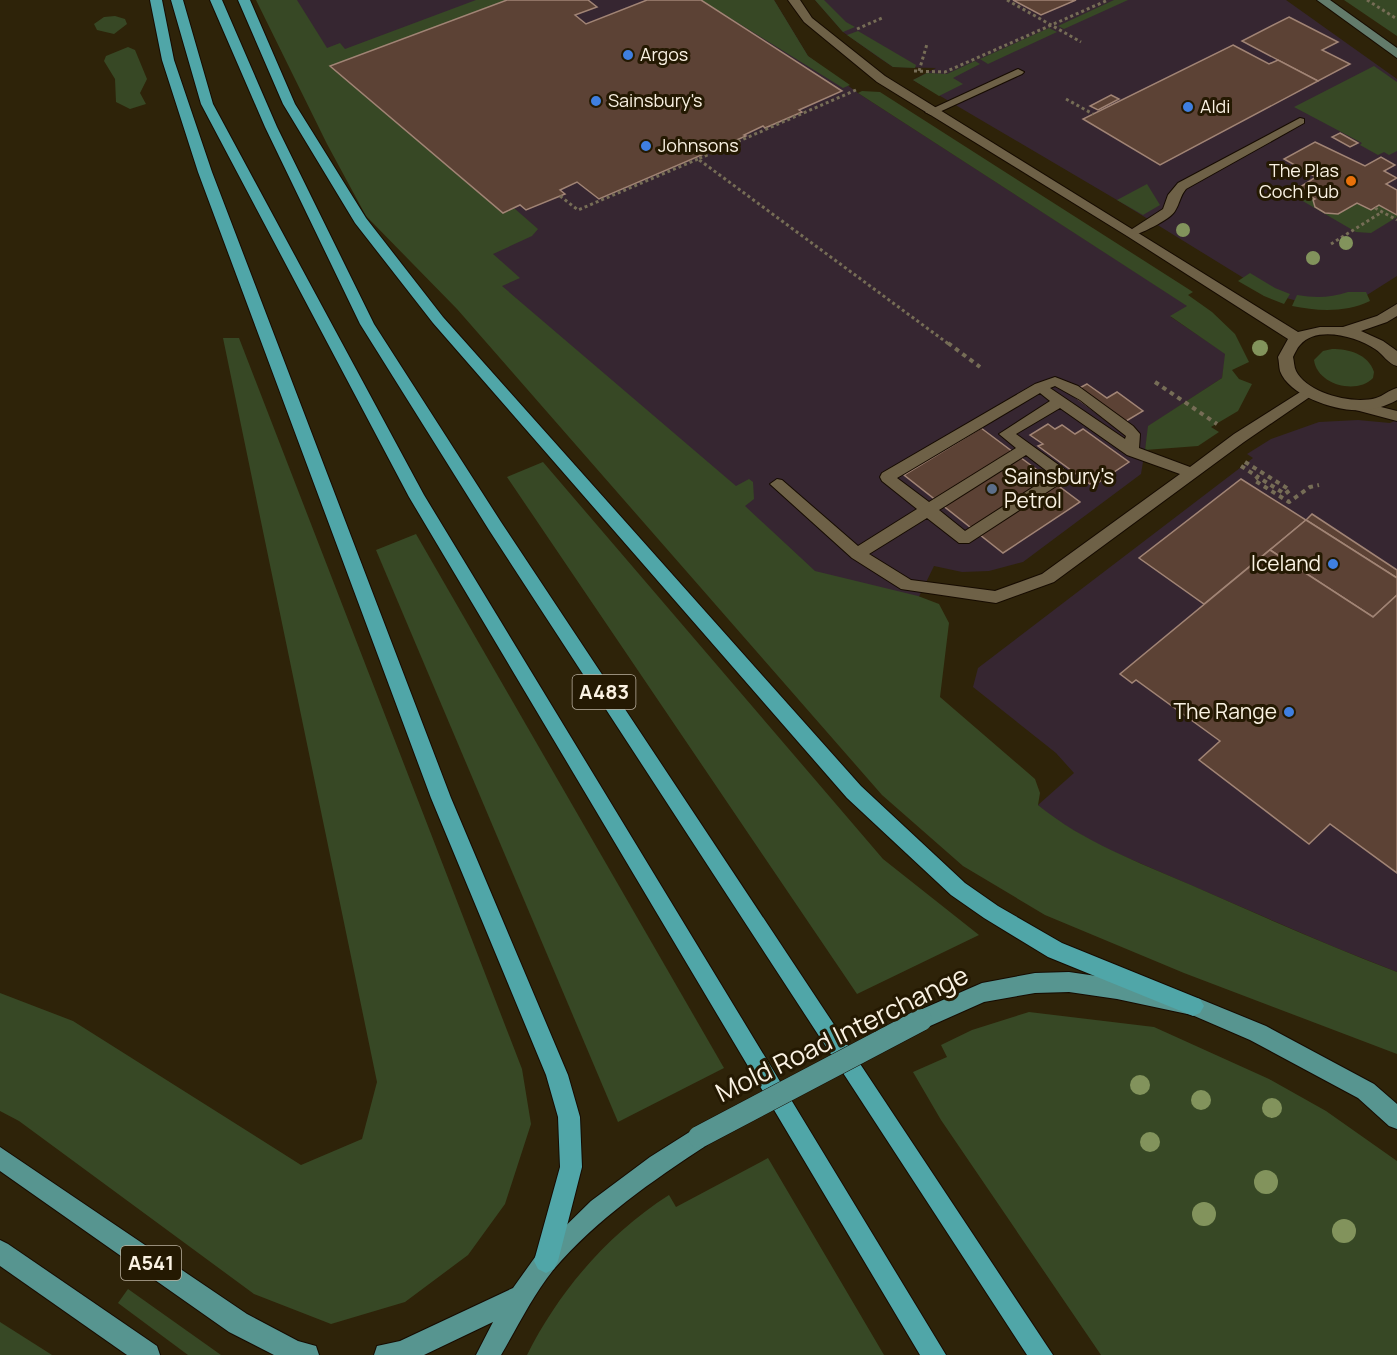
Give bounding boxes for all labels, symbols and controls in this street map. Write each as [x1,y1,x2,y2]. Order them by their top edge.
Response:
place label: Argos [640,42,688,66]
marker: Argos [621,48,635,62]
place label: Sainsbury's [608,88,703,112]
marker: Sainsbury's [589,94,603,108]
place label: Aldi [1200,94,1230,118]
marker: Aldi [1181,100,1195,114]
place label: Johnsons [658,133,739,157]
marker: Johnsons [639,139,653,153]
place label: The Plas Coch Pub [1259,158,1339,203]
marker: The Plas Coch Pub [1344,174,1358,188]
place label: Sainsbury's Petrol [1004,462,1114,514]
marker: Sainsbury's Petrol [985,482,999,496]
place label: Iceland [1251,549,1321,577]
marker: Iceland [1326,557,1340,571]
road number: A483 [572,675,636,709]
place label: The Range [1173,697,1277,725]
marker: The Range [1282,705,1296,719]
street label: Mold Road Interchange [709,956,974,1110]
road number: A541 [121,1246,181,1280]

